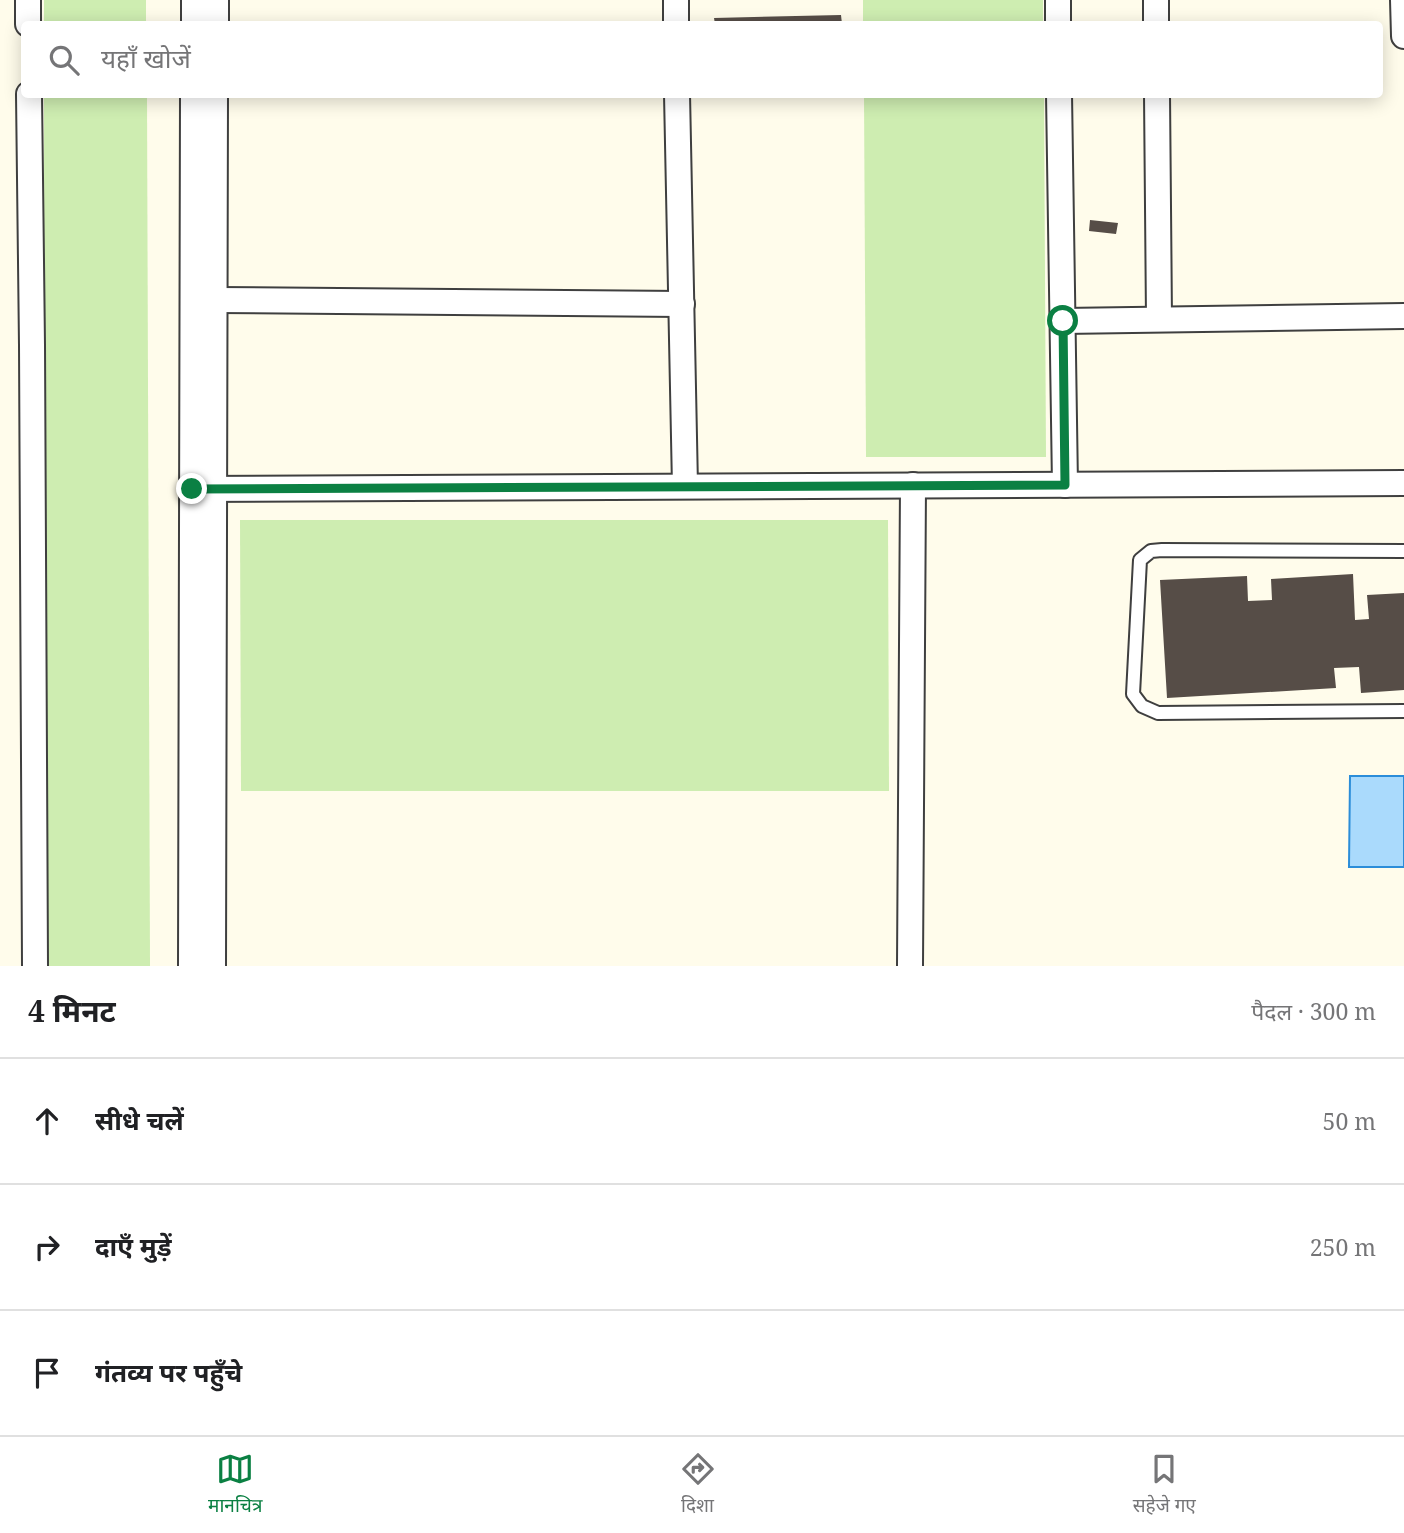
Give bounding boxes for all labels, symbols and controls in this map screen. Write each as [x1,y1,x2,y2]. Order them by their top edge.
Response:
search box [21,21,1383,98]
text: यहाँ खोजें [101,40,191,76]
icon: search [45,41,83,79]
route start [1047,305,1078,336]
route end [176,473,207,504]
text: 4 मिनट [28,990,116,1031]
text: पैदल · 300 m [1251,995,1376,1027]
icon: ahead [28,1102,66,1140]
text: सीधे चलें [95,1102,184,1138]
text: 50 m [1323,1105,1376,1137]
icon: right [28,1228,66,1266]
text: दाएँ मुड़ें [95,1228,172,1264]
text: 250 m [1310,1231,1376,1263]
icon: arrive [28,1354,66,1392]
text: गंतव्य पर पहुँचे [95,1354,242,1390]
tab: मानचित्र [208,1450,262,1520]
tab: दिशा [679,1450,717,1520]
tab: सहेजे गए [1133,1450,1196,1520]

